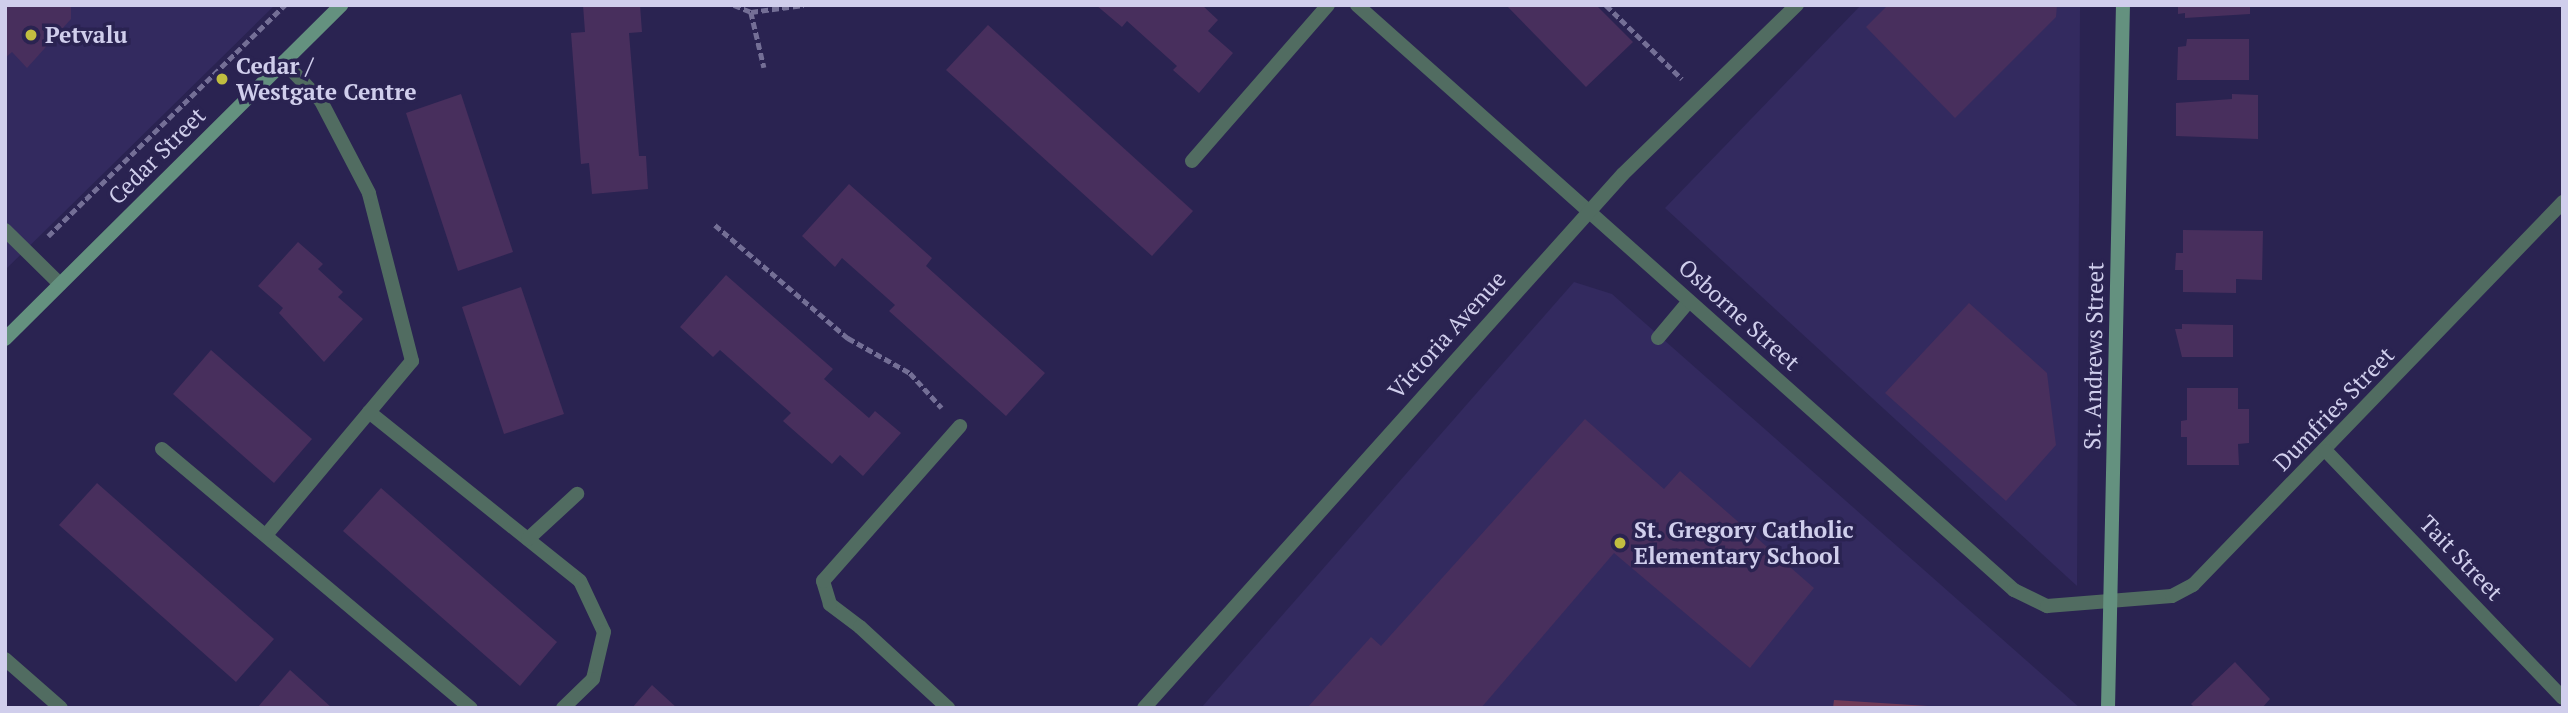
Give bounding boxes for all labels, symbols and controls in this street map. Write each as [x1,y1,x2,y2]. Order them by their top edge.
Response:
place label: Petvalu [45,21,128,49]
marker: Petvalu [23,27,39,43]
place label: Cedar / Westgate Centre [236,52,417,106]
marker: Cedar / Westgate Centre [214,71,230,87]
street label: Cedar Street [103,102,211,210]
street label: Osborne Street [1673,253,1805,377]
street label: St. Andrews Street [2079,261,2109,451]
street label: Victoria Avenue [1382,265,1512,405]
street label: Dumfries Street [2268,341,2400,477]
street label: Tait Street [2414,510,2508,606]
place label: St. Gregory Catholic Elementary School [1634,516,1854,570]
marker: St. Gregory Catholic Elementary School [1612,535,1628,551]

